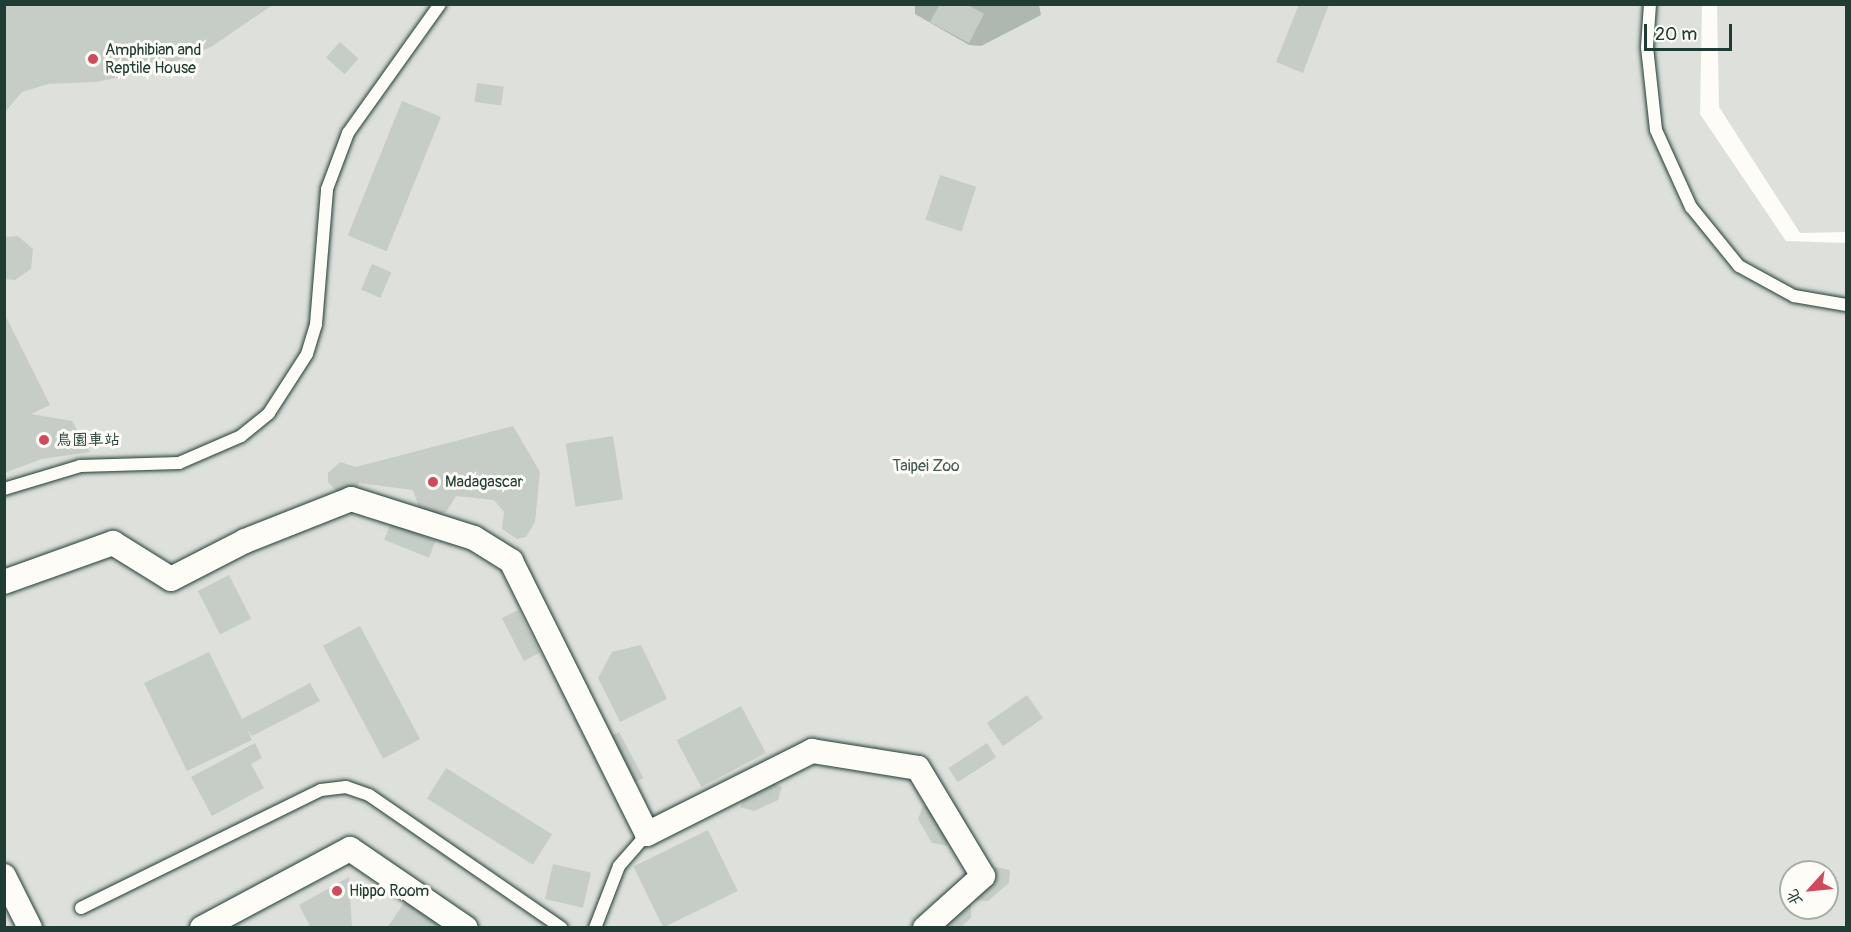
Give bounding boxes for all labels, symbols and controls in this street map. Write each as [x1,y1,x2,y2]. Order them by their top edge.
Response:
scale bar [1647,12,1736,50]
text: 20 m [1655,23,1697,46]
place label: Amphibian and Reptile House [105,40,201,78]
marker: Amphibian and Reptile House [86,52,100,66]
place label: 鳥園車站 [56,430,120,450]
marker: 鳥園車站 [37,433,51,447]
park label: Taipei Zoo [892,456,960,476]
place label: Madagascar [445,472,523,492]
marker: Madagascar [426,475,440,489]
north arrow [1779,860,1839,920]
place label: Hippo Room [349,881,429,901]
marker: Hippo Room [330,884,344,898]
text: 北 [1782,886,1807,909]

